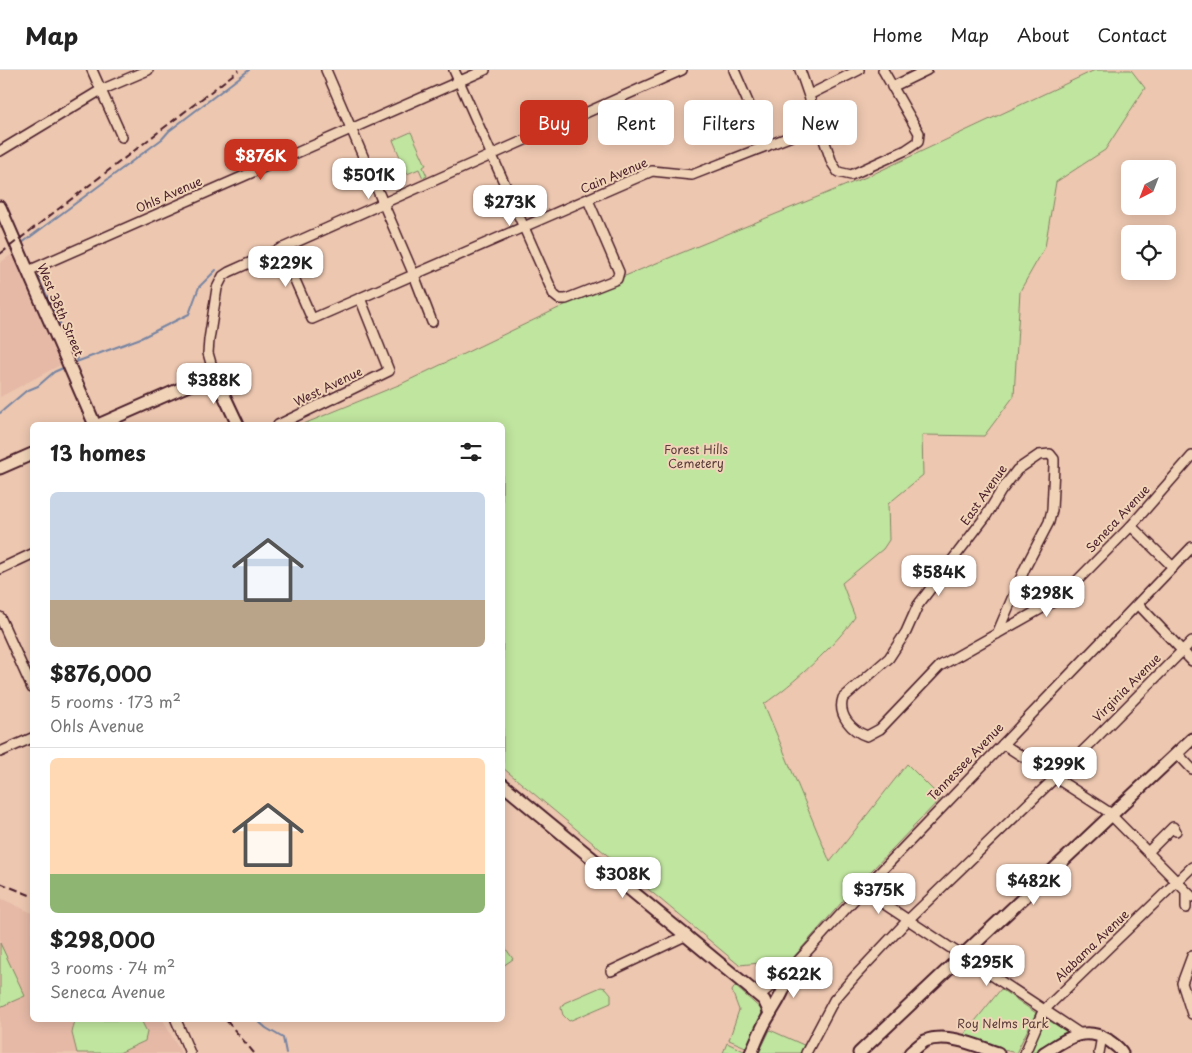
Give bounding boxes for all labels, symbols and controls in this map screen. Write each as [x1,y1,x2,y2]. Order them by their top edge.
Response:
text: Map [25,17,78,53]
text: Home [872,21,922,48]
text: Map [950,21,989,48]
text: About [1017,21,1069,48]
text: Contact [1097,21,1167,48]
chip: Buy [520,100,588,145]
chip: Rent [598,100,674,145]
chip: Filters [684,100,773,145]
chip: New [783,100,857,145]
pin: $876K [226,138,296,181]
text: $876K [235,143,287,167]
street label: Cain Avenue [577,153,650,197]
pin: $501K [334,158,404,200]
north arrow [1121,160,1176,215]
map controls [1121,160,1176,280]
text: $501K [343,162,395,186]
street label: Ohls Avenue [133,171,205,217]
pin: $273K [475,184,545,227]
text: $273K [484,189,536,213]
button: locate [1121,225,1176,280]
pin: $229K [251,246,321,288]
text: $229K [259,250,313,274]
street label: West 38th Street [33,260,89,359]
pin: $388K [179,362,249,405]
street label: West Avenue [290,362,365,410]
text: $388K [188,367,240,391]
text: 13 homes [50,436,146,468]
icon: filters [457,438,485,466]
park label: Forest Hills Cemetery [664,440,729,472]
street label: East Avenue [956,460,1011,528]
street label: Seneca Avenue [1081,480,1154,556]
icon: home [223,525,313,615]
pin: $584K [904,554,974,597]
text: $584K [912,559,966,583]
pin: $298K [1012,576,1082,618]
text: $298K [1020,580,1074,604]
street label: Virginia Avenue [1088,649,1165,726]
text: $876,000 [50,657,152,689]
text: 5 rooms · 173 m² [50,689,181,713]
text: Ohls Avenue [50,713,144,737]
street label: Tennessee Avenue [923,718,1007,804]
pin: $299K [1024,746,1094,789]
text: $299K [1033,751,1085,775]
icon: home [223,790,313,880]
pin: $308K [588,856,658,899]
text: $308K [596,861,650,885]
pin: $482K [999,864,1069,906]
text: $482K [1007,868,1061,892]
pin: $375K [844,872,914,915]
text: $375K [853,877,905,901]
street label: Alabama Avenue [1050,905,1133,985]
text: $298,000 [50,923,155,955]
pin: $295K [952,944,1022,987]
text: $295K [961,949,1013,973]
text: 3 rooms · 74 m² [50,955,175,979]
pin: $622K [759,956,829,999]
text: $622K [767,961,821,985]
text: Seneca Avenue [50,979,166,1003]
park label: Roy Nelms Park [957,1014,1049,1032]

